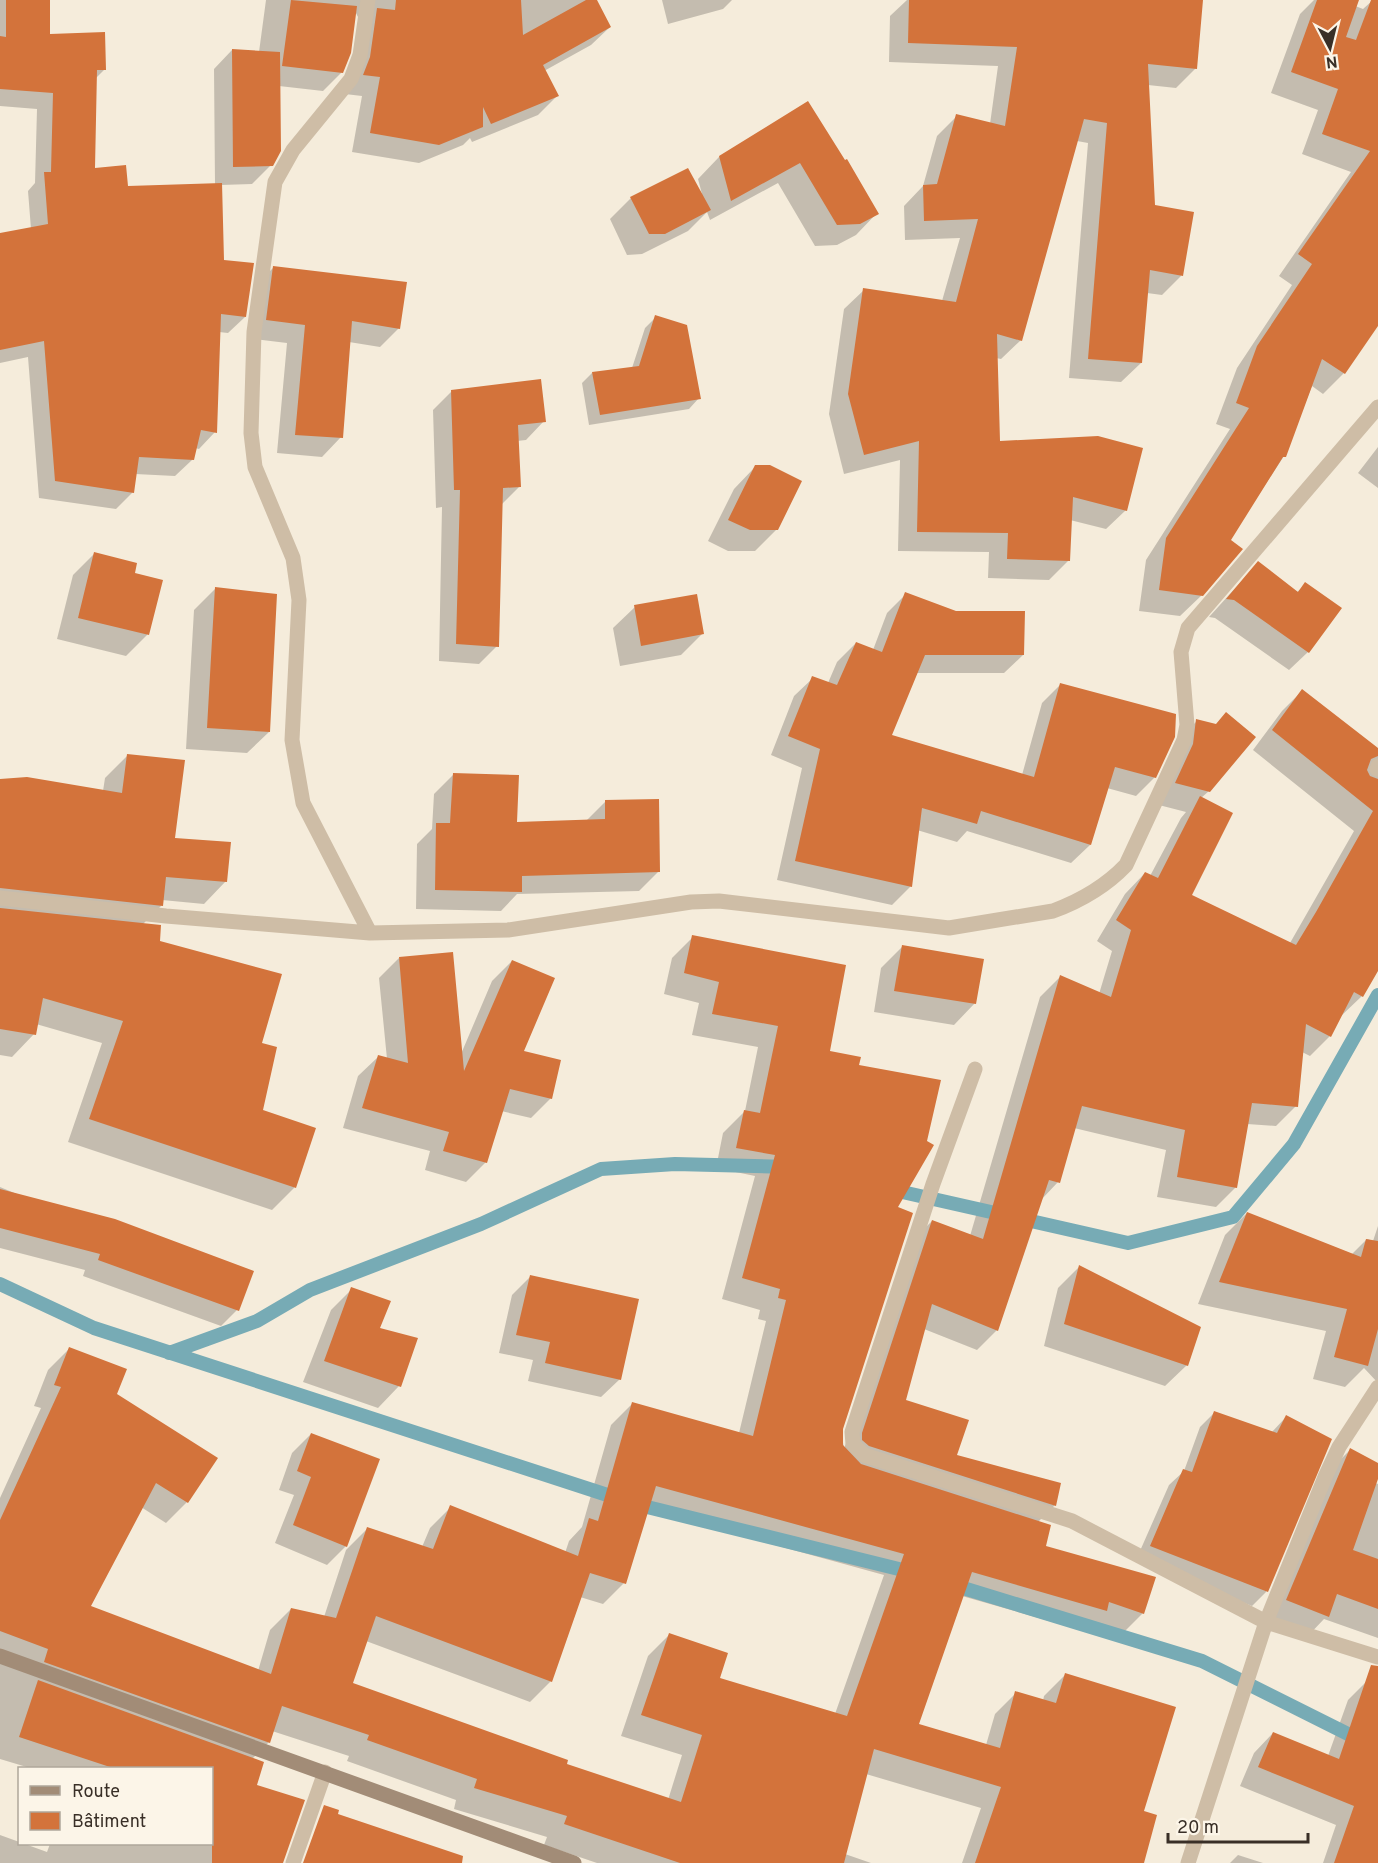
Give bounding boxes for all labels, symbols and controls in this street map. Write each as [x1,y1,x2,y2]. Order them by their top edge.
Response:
north arrow [1300,18,1360,78]
text: N [1325,50,1339,72]
legend [18,1767,213,1845]
text: Route [72,1781,120,1804]
scale bar [1168,1806,1308,1844]
text: Bâtiment [72,1811,146,1834]
text: 20 m [1177,1817,1219,1840]

